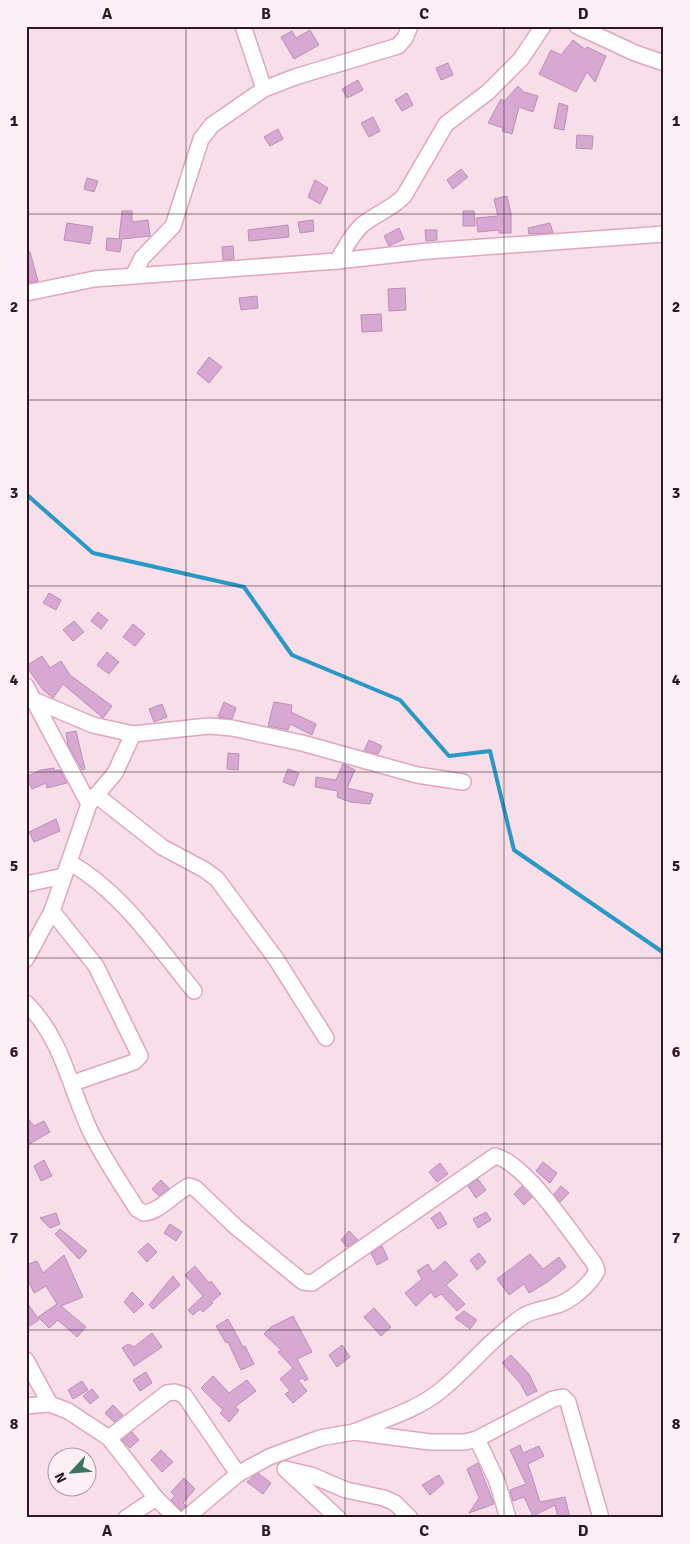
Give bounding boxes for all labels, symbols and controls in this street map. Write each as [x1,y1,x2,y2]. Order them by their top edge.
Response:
text: A [102,4,113,24]
text: B [261,4,271,24]
text: C [419,4,429,24]
text: D [578,4,589,24]
text: 1 [10,111,19,131]
text: 1 [672,111,681,131]
text: 2 [10,297,18,317]
text: 2 [672,297,680,317]
text: 3 [10,483,18,503]
text: 3 [672,483,680,503]
text: 4 [10,670,19,690]
text: 4 [672,670,681,690]
text: 5 [10,856,18,876]
text: 5 [672,856,680,876]
text: 6 [10,1042,19,1062]
text: 6 [672,1042,681,1062]
text: 7 [10,1228,19,1248]
text: 7 [672,1228,681,1248]
text: 8 [10,1414,19,1434]
text: 8 [672,1414,681,1434]
north arrow [48,1446,98,1496]
text: N [51,1469,71,1486]
text: A [102,1521,113,1541]
text: B [261,1521,271,1541]
text: C [419,1521,429,1541]
text: D [578,1521,589,1541]

